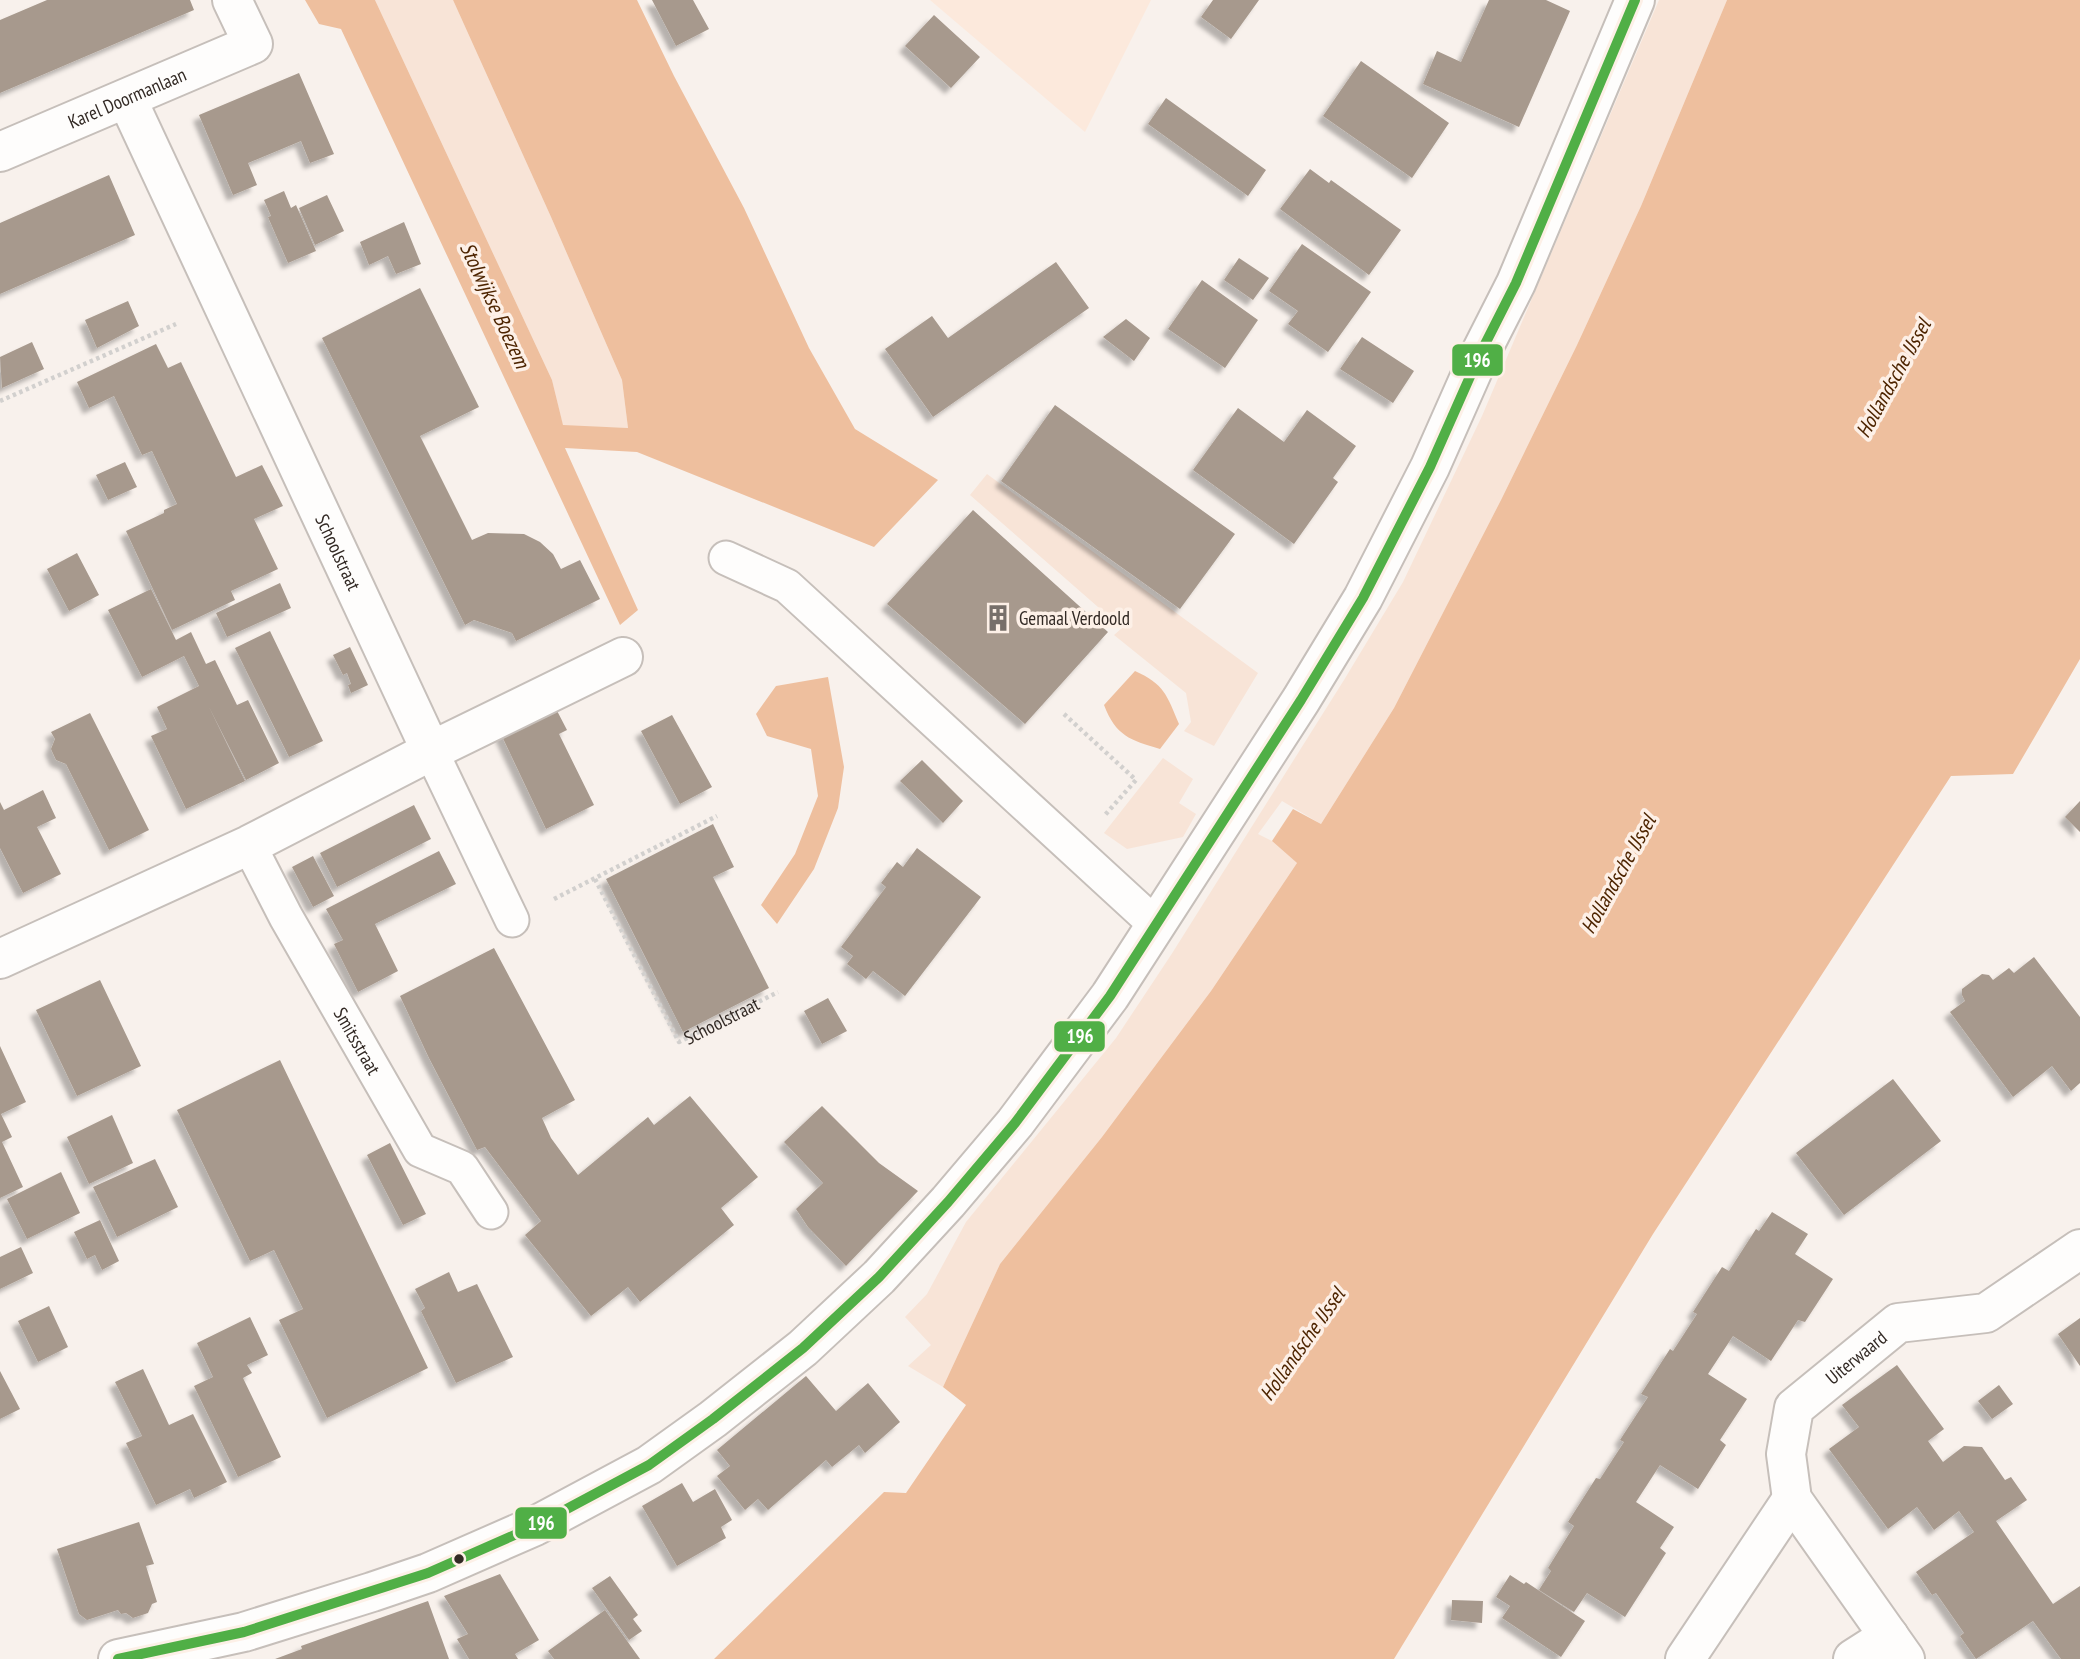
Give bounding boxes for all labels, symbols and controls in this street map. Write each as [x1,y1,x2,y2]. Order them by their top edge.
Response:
street label: Karel Doormanlaan [64,62,190,134]
water label: Stolwijkse Boezem [454,238,536,373]
water label: Hollandsche IJssel [1849,312,1938,442]
line badge: 196 [1451,343,1504,377]
text: 196 [1463,348,1491,372]
street label: Schoolstraat [310,510,367,595]
building icon: Gemaal Verdoold [983,603,1013,633]
place label: Gemaal Verdoold [1019,606,1130,630]
water label: Hollandsche IJssel [1574,808,1663,938]
street label: Schoolstraat [680,991,764,1050]
street label: Smitsstraat [329,1003,386,1080]
line badge: 196 [1053,1020,1106,1053]
text: 196 [1066,1024,1094,1048]
water label: Hollandsche IJssel [1253,1281,1352,1406]
street label: Uiterwaard [1820,1325,1891,1389]
line badge: 196 [514,1506,568,1540]
text: 196 [527,1511,555,1535]
unlabelled marker [452,1552,466,1566]

